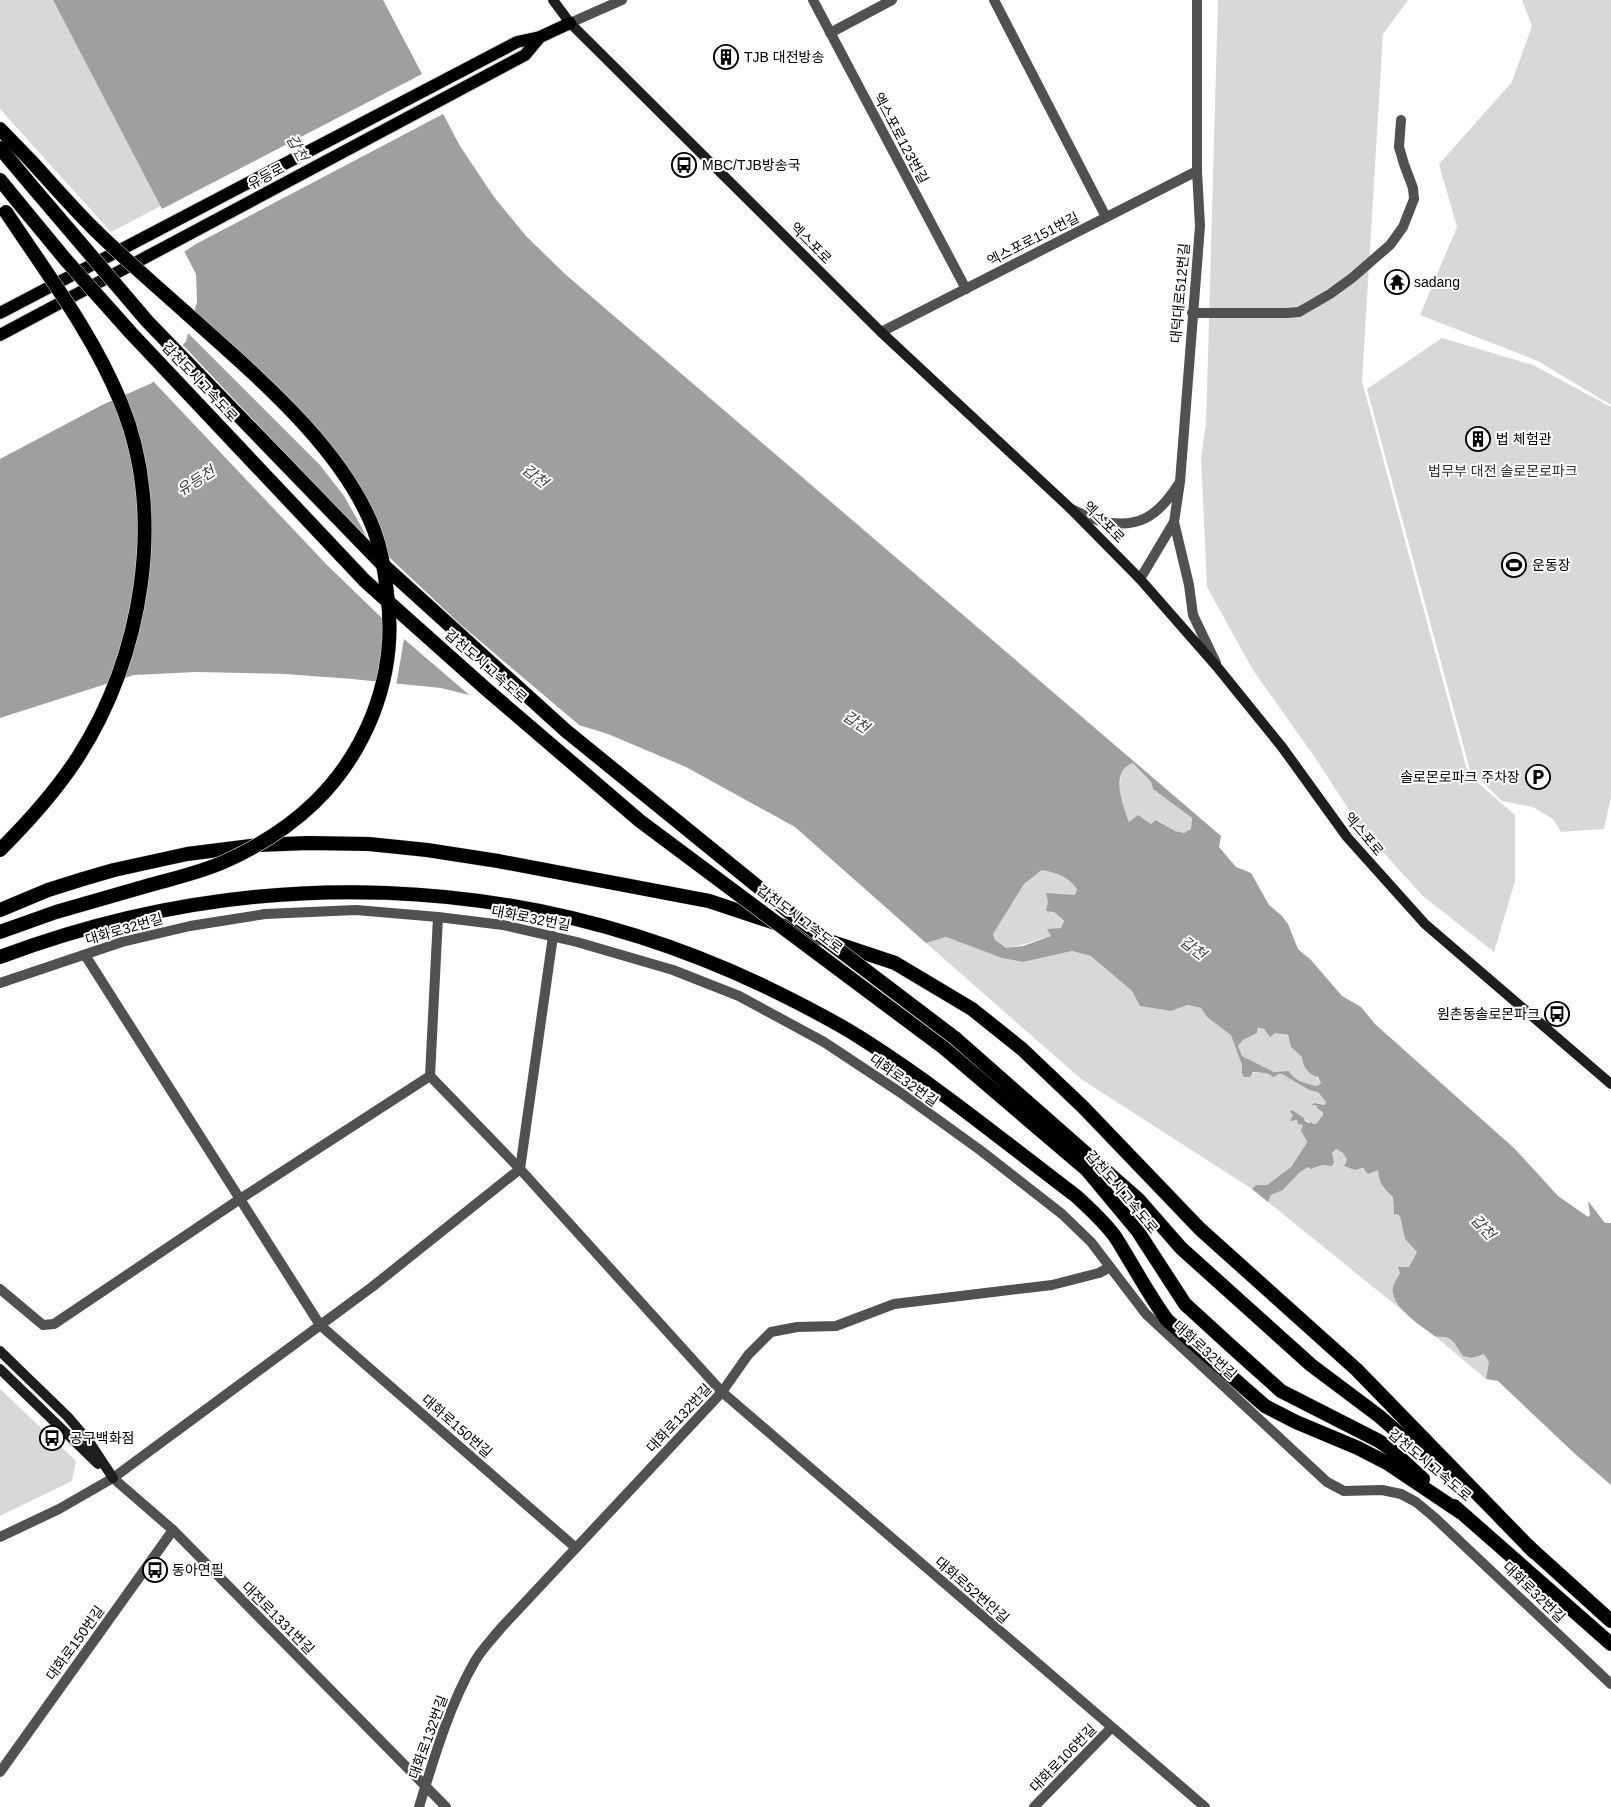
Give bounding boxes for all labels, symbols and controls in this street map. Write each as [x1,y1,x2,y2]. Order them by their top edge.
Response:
building icon: TJB 대전방송 [713,44,739,70]
place label: TJB 대전방송 [744,49,824,65]
street label: 엑스포로123번길 [870,90,932,186]
water label: 갑천 [283,132,313,166]
bus stop icon: MBC/TJB방송국 [671,152,697,178]
place label: MBC/TJB방송국 [702,157,801,173]
street label: 유등로 [245,160,287,192]
street label: 엑스포로151번길 [985,209,1081,269]
street label: 엑스포로 [787,219,835,267]
street label: 대덕대로512번길 [1168,242,1192,344]
temple icon: sadang [1384,269,1410,295]
place label: sadang [1414,274,1460,290]
street label: 갑천도시고속도로 [159,339,241,425]
building icon: 법 체험관 [1465,426,1491,452]
place label: 법 체험관 [1496,431,1552,447]
water label: 갑천 [519,460,553,492]
water label: 유등천 [174,461,220,499]
park label: 법무부 대전 솔로몬로파크 [1428,463,1578,479]
street label: 엑스포로 [1080,498,1128,546]
sports icon: 운동장 [1501,552,1527,578]
place label: 운동장 [1532,557,1571,573]
street label: 갑천도시고속도로 [442,626,530,706]
water label: 갑천 [840,707,874,737]
parking icon: 솔로몬로파크 주차장 [1525,764,1551,790]
place label: 솔로몬로파크 주차장 [1400,769,1520,785]
street label: 엑스포로 [1341,809,1387,859]
street label: 갑천도시고속도로 [754,882,846,956]
street label: 대화로32번길 [490,903,572,933]
street label: 대화로32번길 [83,910,165,948]
water label: 갑천 [1177,933,1211,964]
bus stop icon: 원촌동솔로몬파크 [1544,1001,1570,1027]
place label: 원촌동솔로몬파크 [1437,1006,1540,1022]
street label: 대화로32번길 [867,1051,941,1109]
street label: 갑천도시고속도로 [1083,1147,1161,1237]
water label: 갑천 [1468,1211,1500,1244]
street label: 대화로32번길 [1170,1317,1240,1383]
street label: 대화로132번길 [643,1380,715,1456]
street label: 대화로150번길 [419,1391,495,1461]
bus stop icon: 공구백화점 [39,1425,65,1451]
street label: 갑천도시고속도로 [1385,1426,1475,1504]
place label: 공구백화점 [70,1430,134,1446]
street label: 대화로52번안길 [932,1554,1012,1626]
bus stop icon: 동아연필 [142,1557,168,1583]
street label: 대화로32번길 [1500,1558,1568,1626]
place label: 동아연필 [172,1562,224,1578]
street label: 대전로1331번길 [239,1579,317,1657]
street label: 대화로150번길 [43,1603,107,1683]
street label: 대화로132번길 [405,1693,451,1781]
street label: 대화로106번길 [1027,1721,1099,1795]

